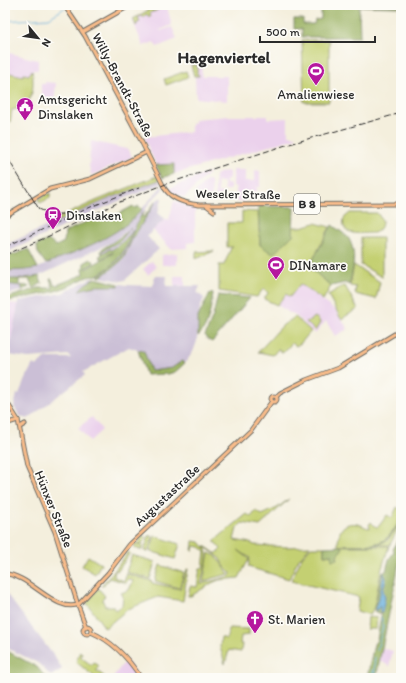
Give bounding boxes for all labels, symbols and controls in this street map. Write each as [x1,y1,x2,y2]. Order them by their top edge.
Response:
north arrow [18,18,58,58]
scale bar [260,18,375,44]
text: 500 m [266,25,300,39]
street label: Willy-Brandt-Straße [89,30,157,140]
text: N [39,36,54,49]
district label: Hagenviertel [178,47,271,68]
sports icon: Amalienwiese [306,61,326,86]
place label: Amalienwiese [277,87,355,102]
place label: Amtsgericht Dinslaken [38,92,107,122]
public building icon: Amtsgericht Dinslaken [15,96,35,121]
street label: Weseler Straße [195,186,281,202]
road number: B 8 [294,194,320,214]
station icon: Dinslaken [43,205,63,230]
place label: Dinslaken [66,208,121,223]
sports icon: DINamare [266,255,286,280]
place label: DINamare [289,258,347,273]
street label: Augustastraße [131,461,203,529]
street label: Hünxer Straße [32,468,76,550]
church icon: St. Marien [245,609,265,634]
place label: St. Marien [268,612,326,627]

